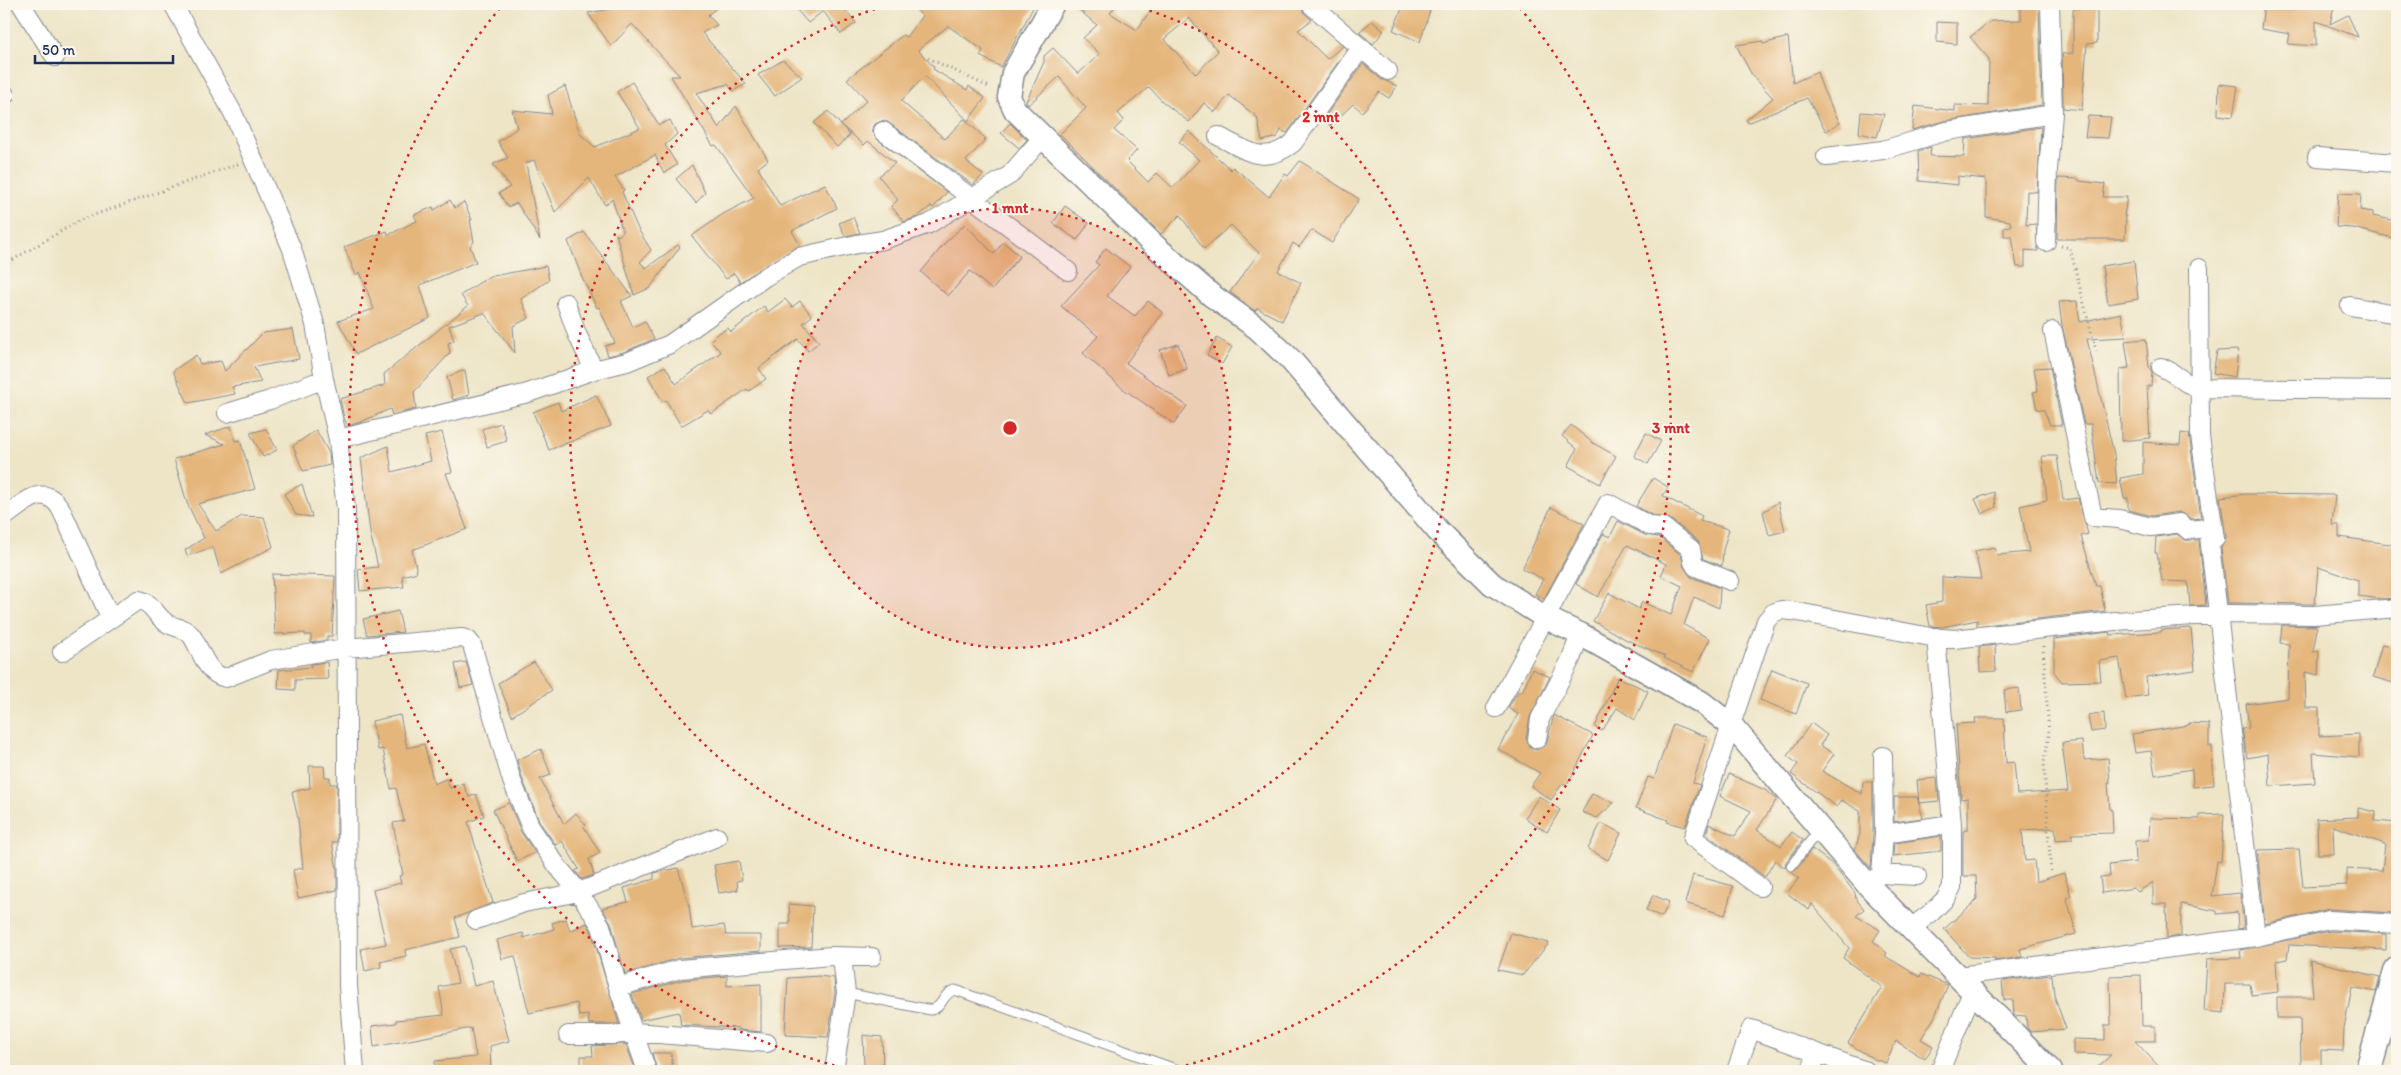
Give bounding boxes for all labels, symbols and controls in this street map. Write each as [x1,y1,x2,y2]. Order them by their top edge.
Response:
scale bar [35,32,172,64]
text: 50 m [42,41,75,59]
text: 2 mnt [1302,108,1340,126]
text: 1 mnt [992,199,1029,217]
centre of rings [1001,419,1019,437]
text: 3 mnt [1652,419,1690,437]

